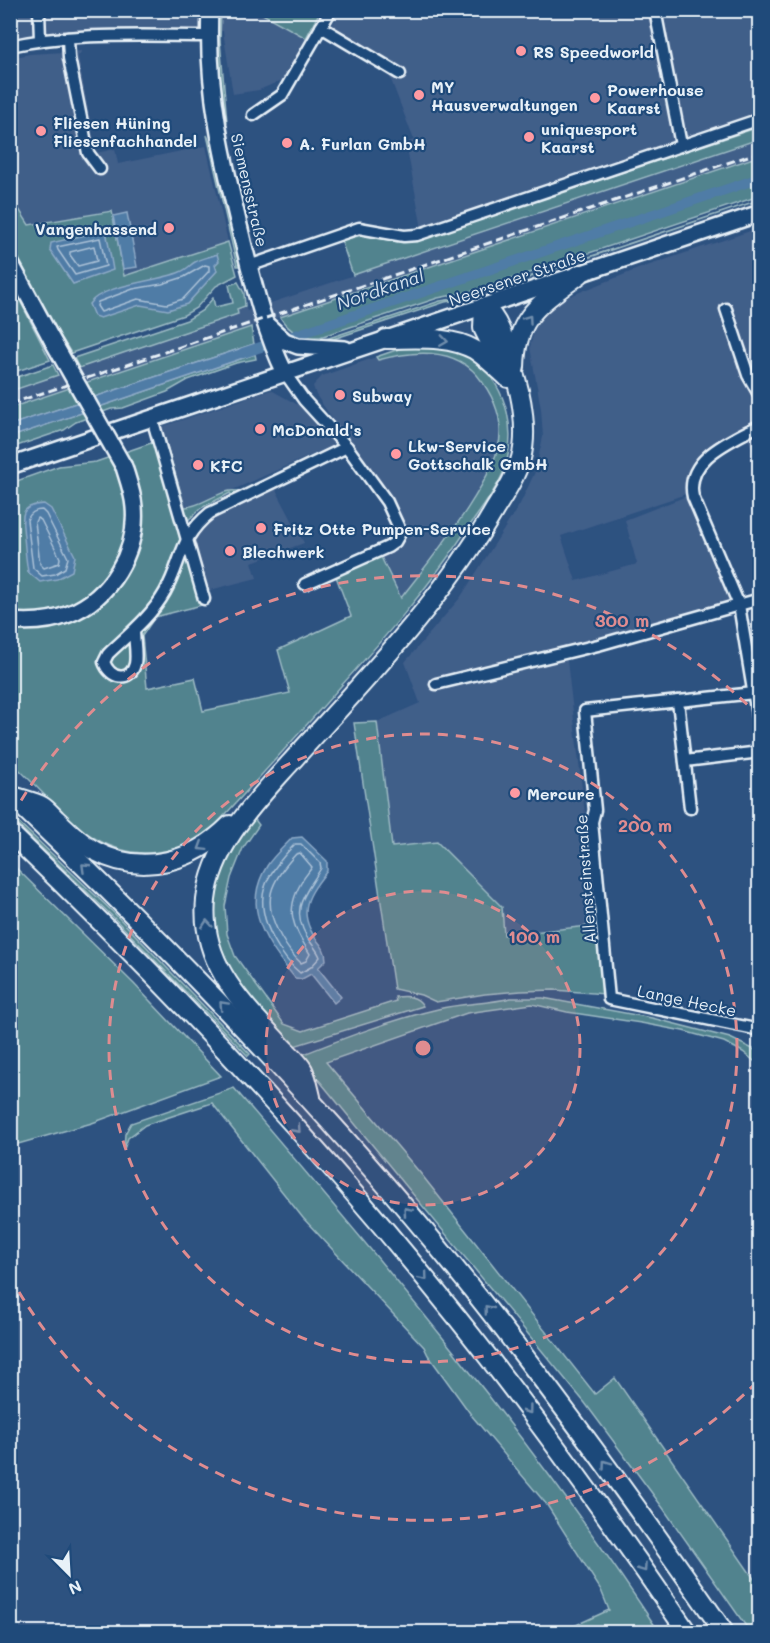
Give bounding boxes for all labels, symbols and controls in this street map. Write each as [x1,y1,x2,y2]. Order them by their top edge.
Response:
place label: RS Speedworld [533,41,654,62]
marker: RS Speedworld [514,44,528,58]
place label: MY Hausverwaltungen [431,76,578,115]
place label: Powerhouse Kaarst [607,79,704,118]
marker: MY Hausverwaltungen [412,88,426,102]
marker: Powerhouse Kaarst [588,91,602,105]
place label: Fliesen Hüning Fliesenfachhandel [53,112,197,151]
place label: uniquesport Kaarst [541,118,637,157]
marker: Fliesen Hüning Fliesenfachhandel [34,124,48,138]
marker: uniquesport Kaarst [522,130,536,144]
street label: Siemensstraße [227,131,273,249]
place label: A. Furlan GmbH [299,133,426,154]
marker: A. Furlan GmbH [280,136,294,150]
place label: Vangenhassend [35,218,157,239]
marker: Vangenhassend [162,221,176,235]
street label: Neersener Straße [446,244,588,310]
water label: Nordkanal [333,263,427,315]
one-way arrow [521,315,532,326]
one-way arrow [439,334,449,346]
place label: Subway [352,385,413,406]
marker: Subway [333,388,347,402]
place label: McDonald's [272,419,362,440]
marker: McDonald's [253,422,267,436]
place label: Lkw-Service Gottschalk GmbH [408,435,548,474]
marker: Lkw-Service Gottschalk GmbH [389,447,403,461]
place label: KFC [210,455,243,476]
marker: KFC [191,458,205,472]
place label: Fritz Otte Pumpen-Service [273,518,491,539]
marker: Fritz Otte Pumpen-Service [254,521,268,535]
place label: Blechwerk [242,541,324,562]
marker: Blechwerk [223,544,237,558]
text: 300 m [595,608,649,632]
place label: Mercure [527,783,594,804]
marker: Mercure [508,786,522,800]
text: 200 m [618,813,672,837]
street label: Allensteinstraße [570,814,600,944]
one-way arrow [198,840,209,851]
one-way arrow [82,863,93,874]
one-way arrow [200,919,213,928]
text: 100 m [508,924,560,948]
street label: Lange Hecke [636,979,738,1021]
one-way arrow [219,1001,230,1012]
centre of rings [413,1038,433,1058]
one-way arrow [290,1122,301,1133]
one-way arrow [403,1207,414,1218]
one-way arrow [417,1270,428,1281]
one-way arrow [484,1305,495,1316]
one-way arrow [521,1403,532,1414]
one-way arrow [602,1460,613,1471]
north arrow [39,1544,99,1604]
one-way arrow [636,1561,647,1572]
text: N [65,1576,85,1600]

